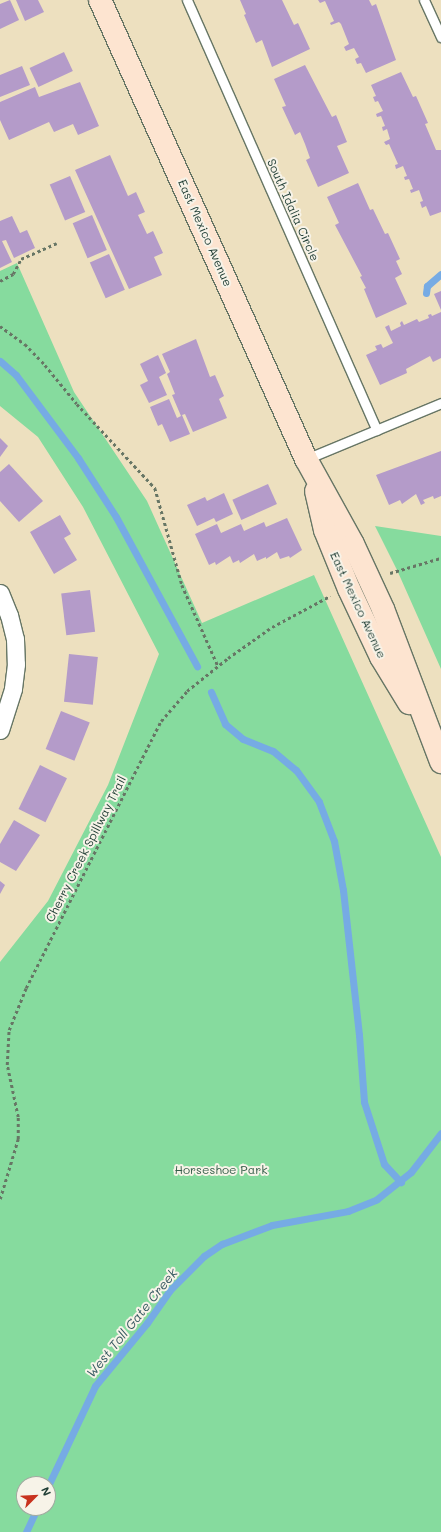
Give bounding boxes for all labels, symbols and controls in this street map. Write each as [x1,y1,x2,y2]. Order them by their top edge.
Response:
street label: South Idalia Circle [264,157,322,263]
street label: East Mexico Avenue [175,177,235,289]
street label: East Mexico Avenue [327,550,389,660]
street label: Cherry Creek Spillway Trail [43,773,129,925]
park label: Horseshoe Park [174,1163,268,1177]
water label: West Toll Gate Creek [83,1265,181,1381]
north arrow [16,1476,56,1516]
text: N [38,1484,55,1498]

